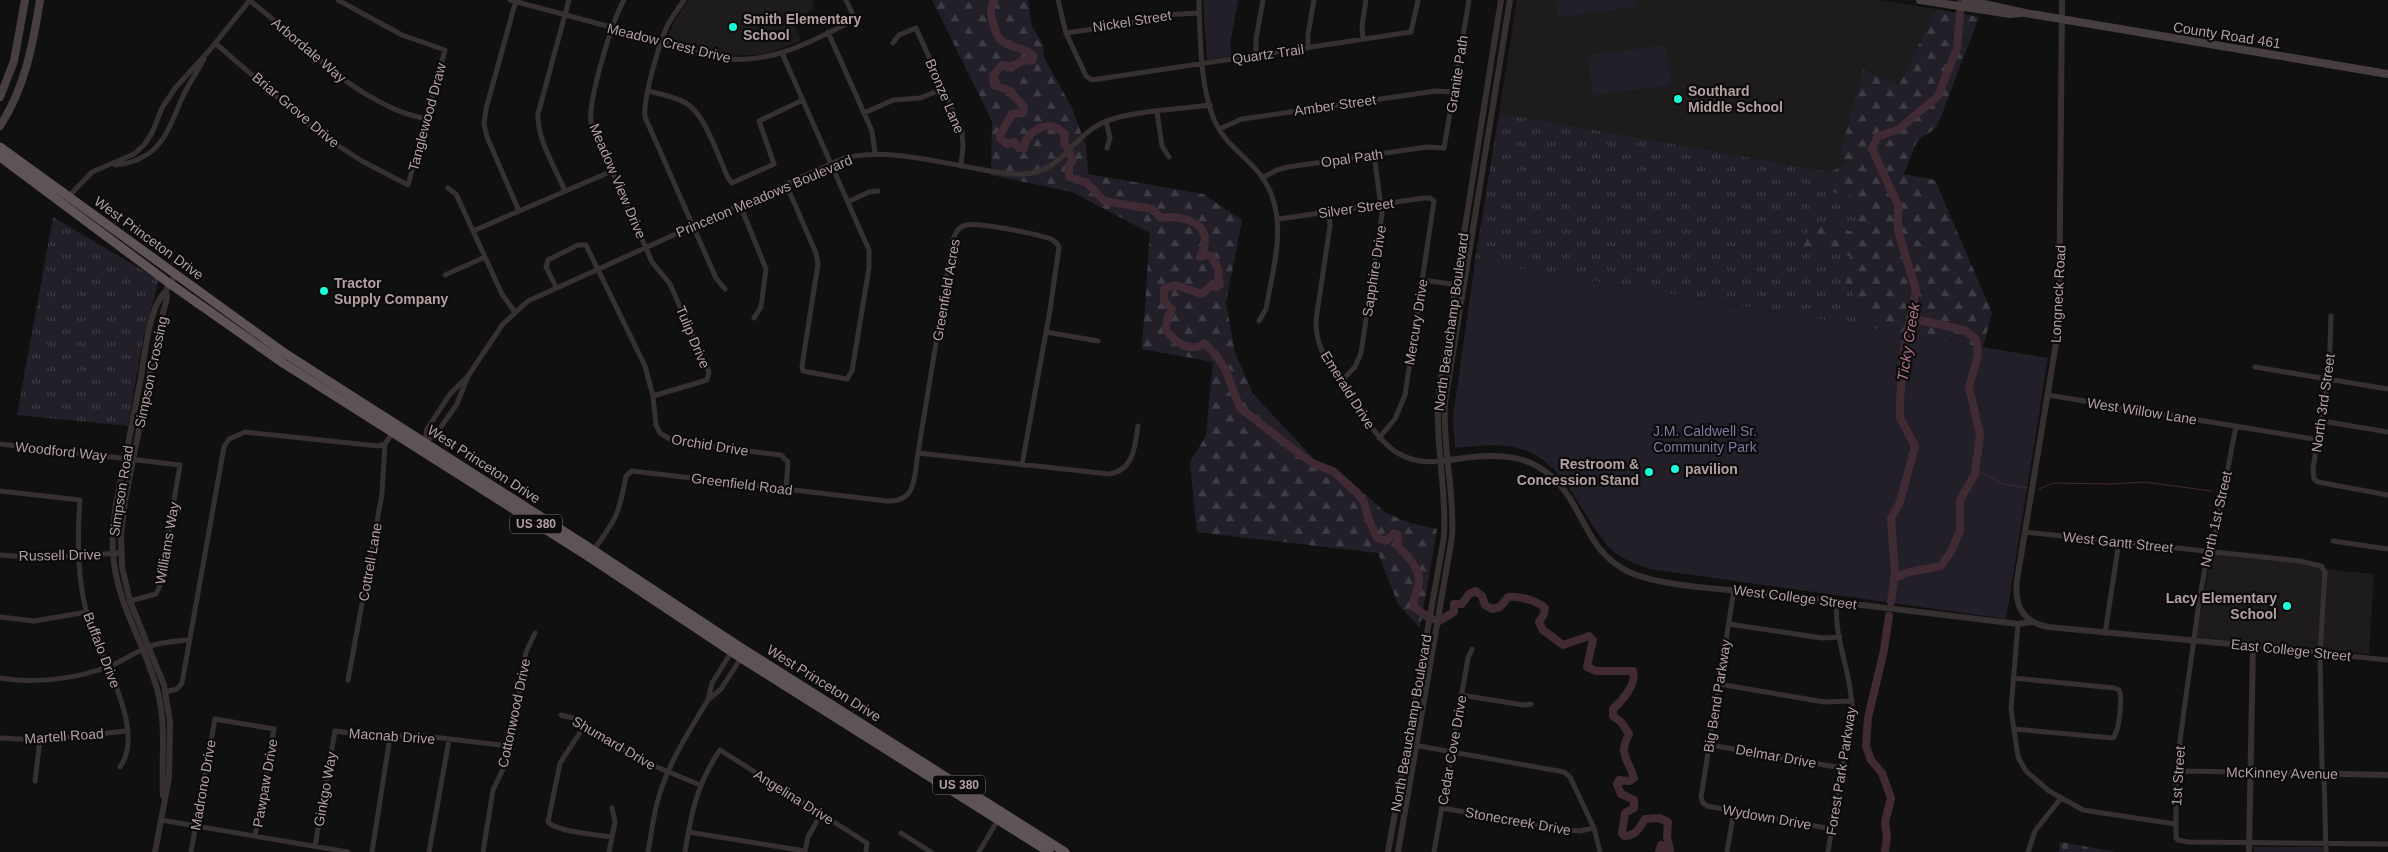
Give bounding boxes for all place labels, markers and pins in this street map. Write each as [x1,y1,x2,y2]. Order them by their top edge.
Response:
place label: Smith Elementary School [743,11,861,43]
marker: Smith Elementary School [727,21,739,33]
place label: Southard Middle School [1688,83,1783,115]
marker: Southard Middle School [1672,93,1684,105]
place label: Tractor Supply Company [334,275,449,307]
marker: Tractor Supply Company [318,285,330,297]
place label: Restroom & Concession Stand [1517,456,1639,488]
place label: pavilion [1685,461,1738,477]
marker: pavilion [1669,463,1681,475]
marker: Restroom & Concession Stand [1643,466,1655,478]
place label: Lacy Elementary School [2166,590,2277,622]
marker: Lacy Elementary School [2281,600,2293,612]

